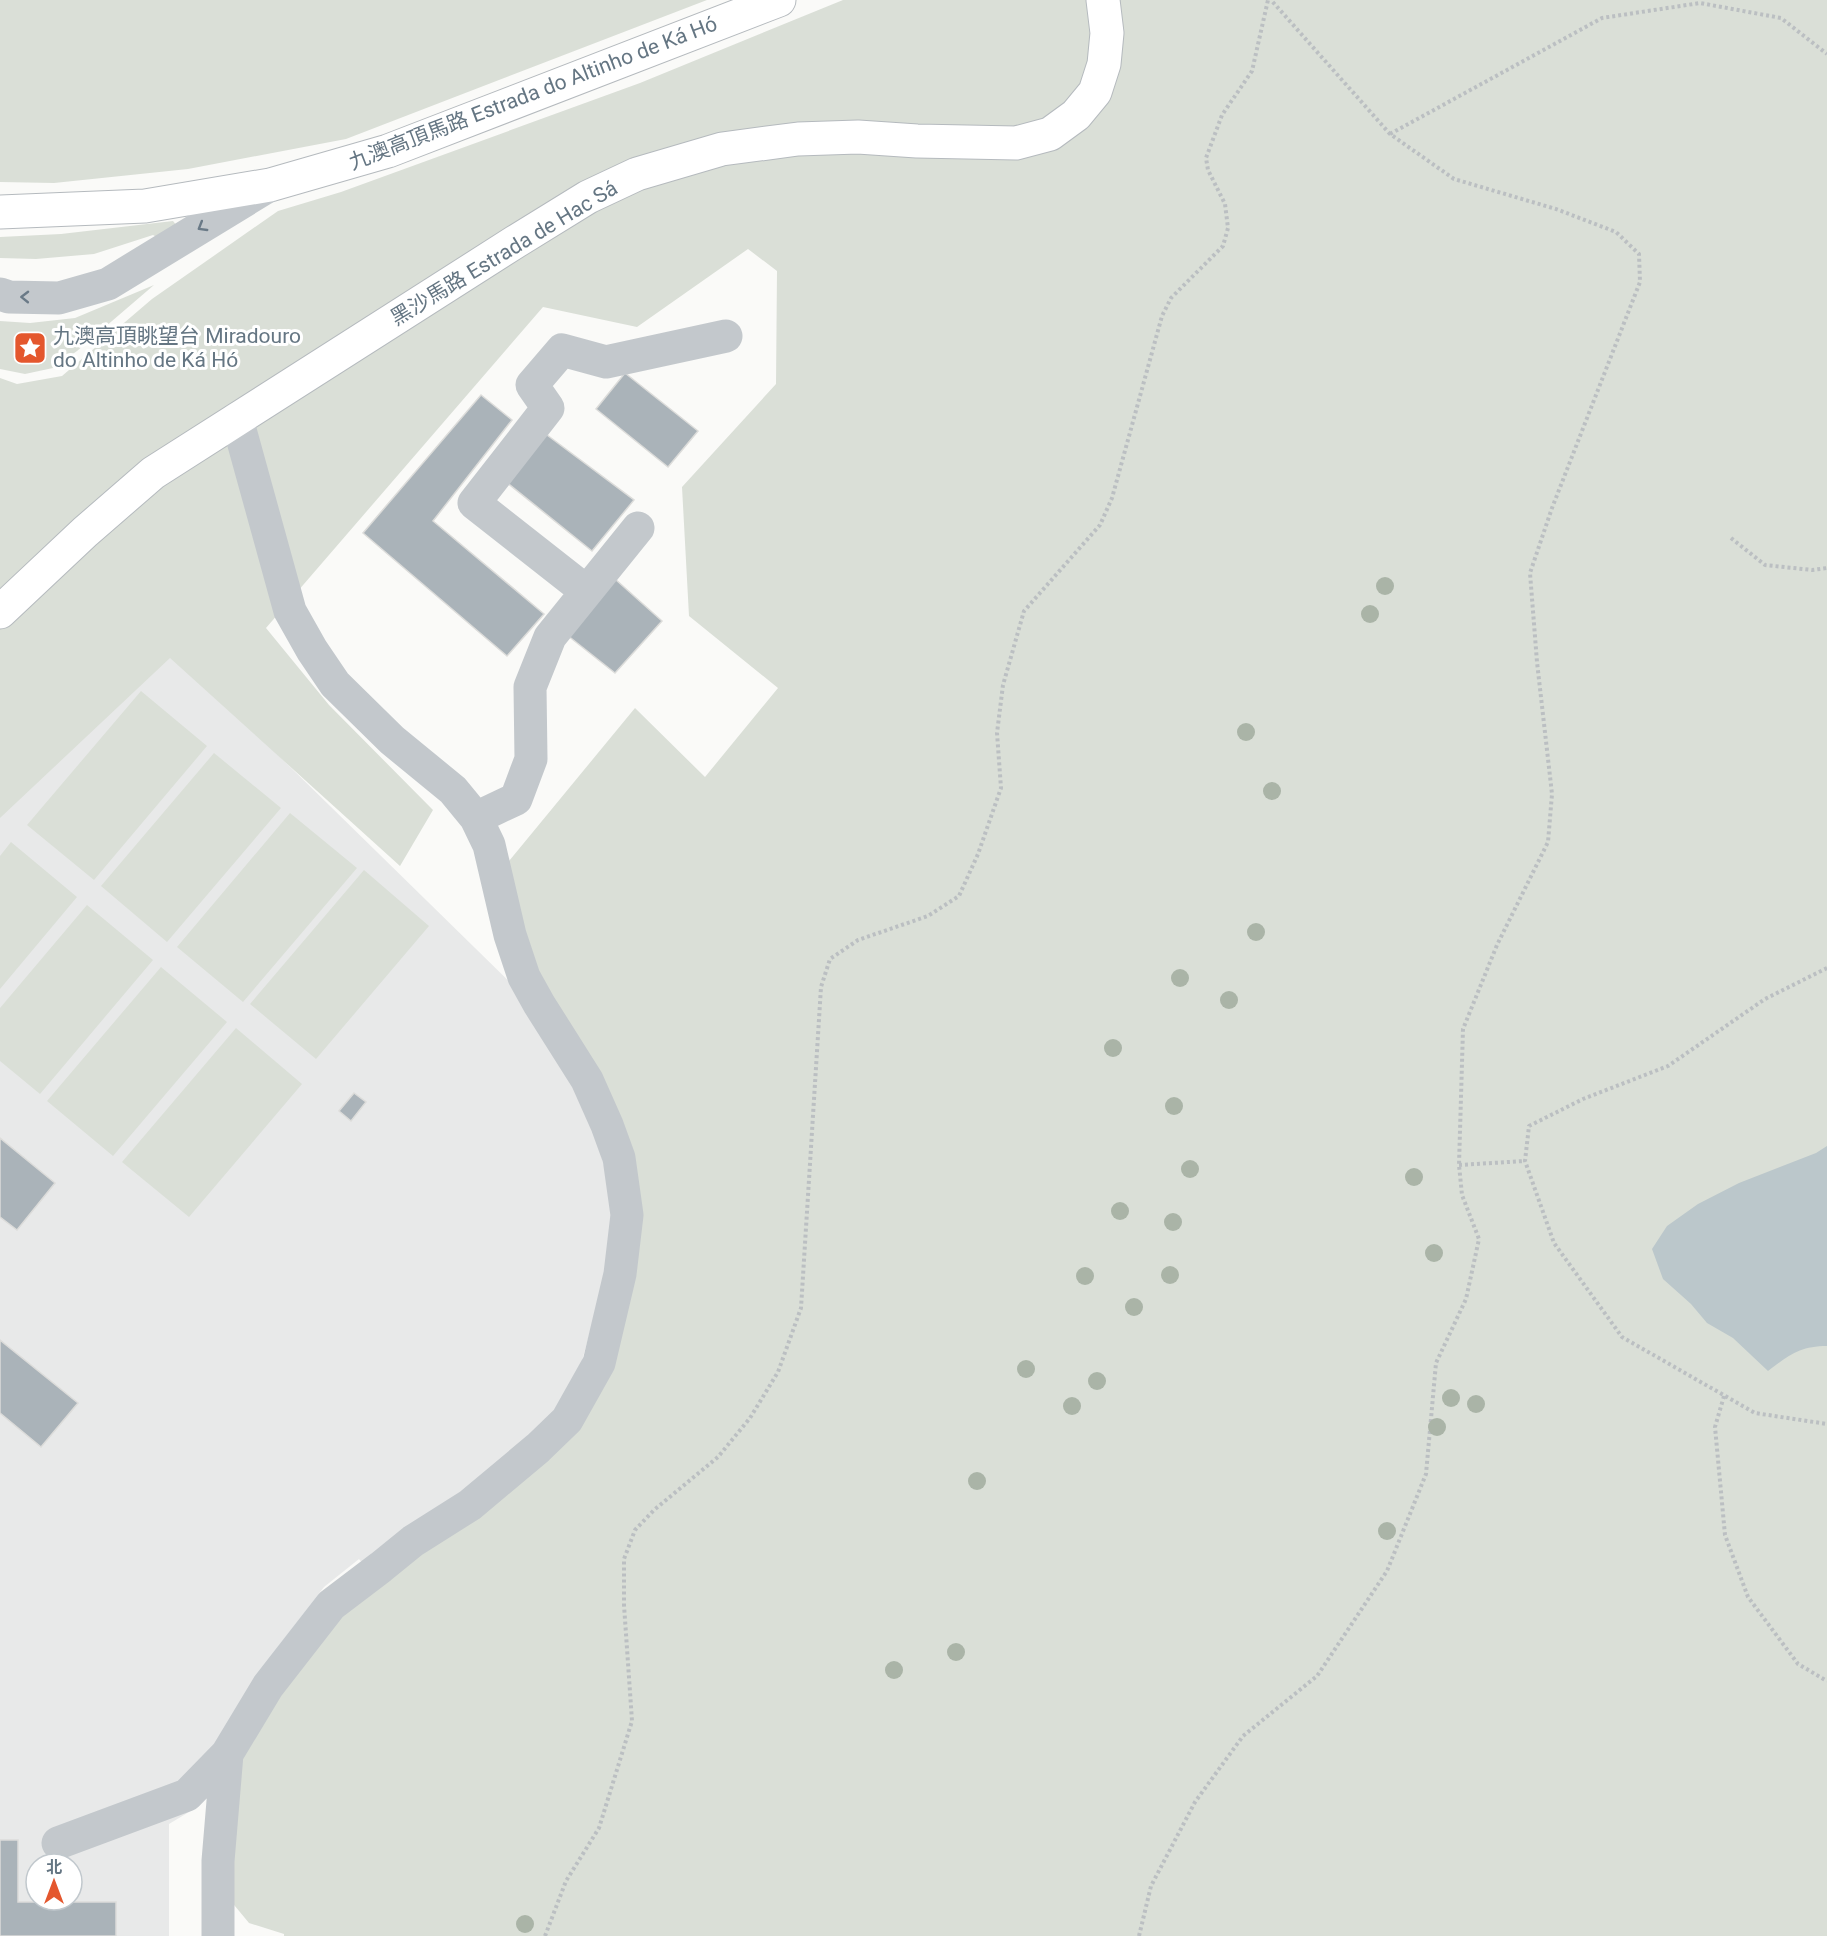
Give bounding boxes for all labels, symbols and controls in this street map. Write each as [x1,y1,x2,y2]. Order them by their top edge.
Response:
street label: 九澳高頂馬路 Estrada do Altinho de Ká Hó [345,11,721,175]
street label: 黑沙馬路 Estrada de Hac Sá [386,176,622,330]
one-way arrow [198,219,208,231]
one-way arrow [21,291,30,304]
place label: 九澳高頂眺望台 Miradouro do Altinho de Ká Hó [53,324,301,372]
place icon: 九澳高頂眺望台 Miradouro do Altinho de Ká Hó [12,330,48,366]
north arrow [24,1852,84,1912]
text: 北 [46,1858,62,1877]

